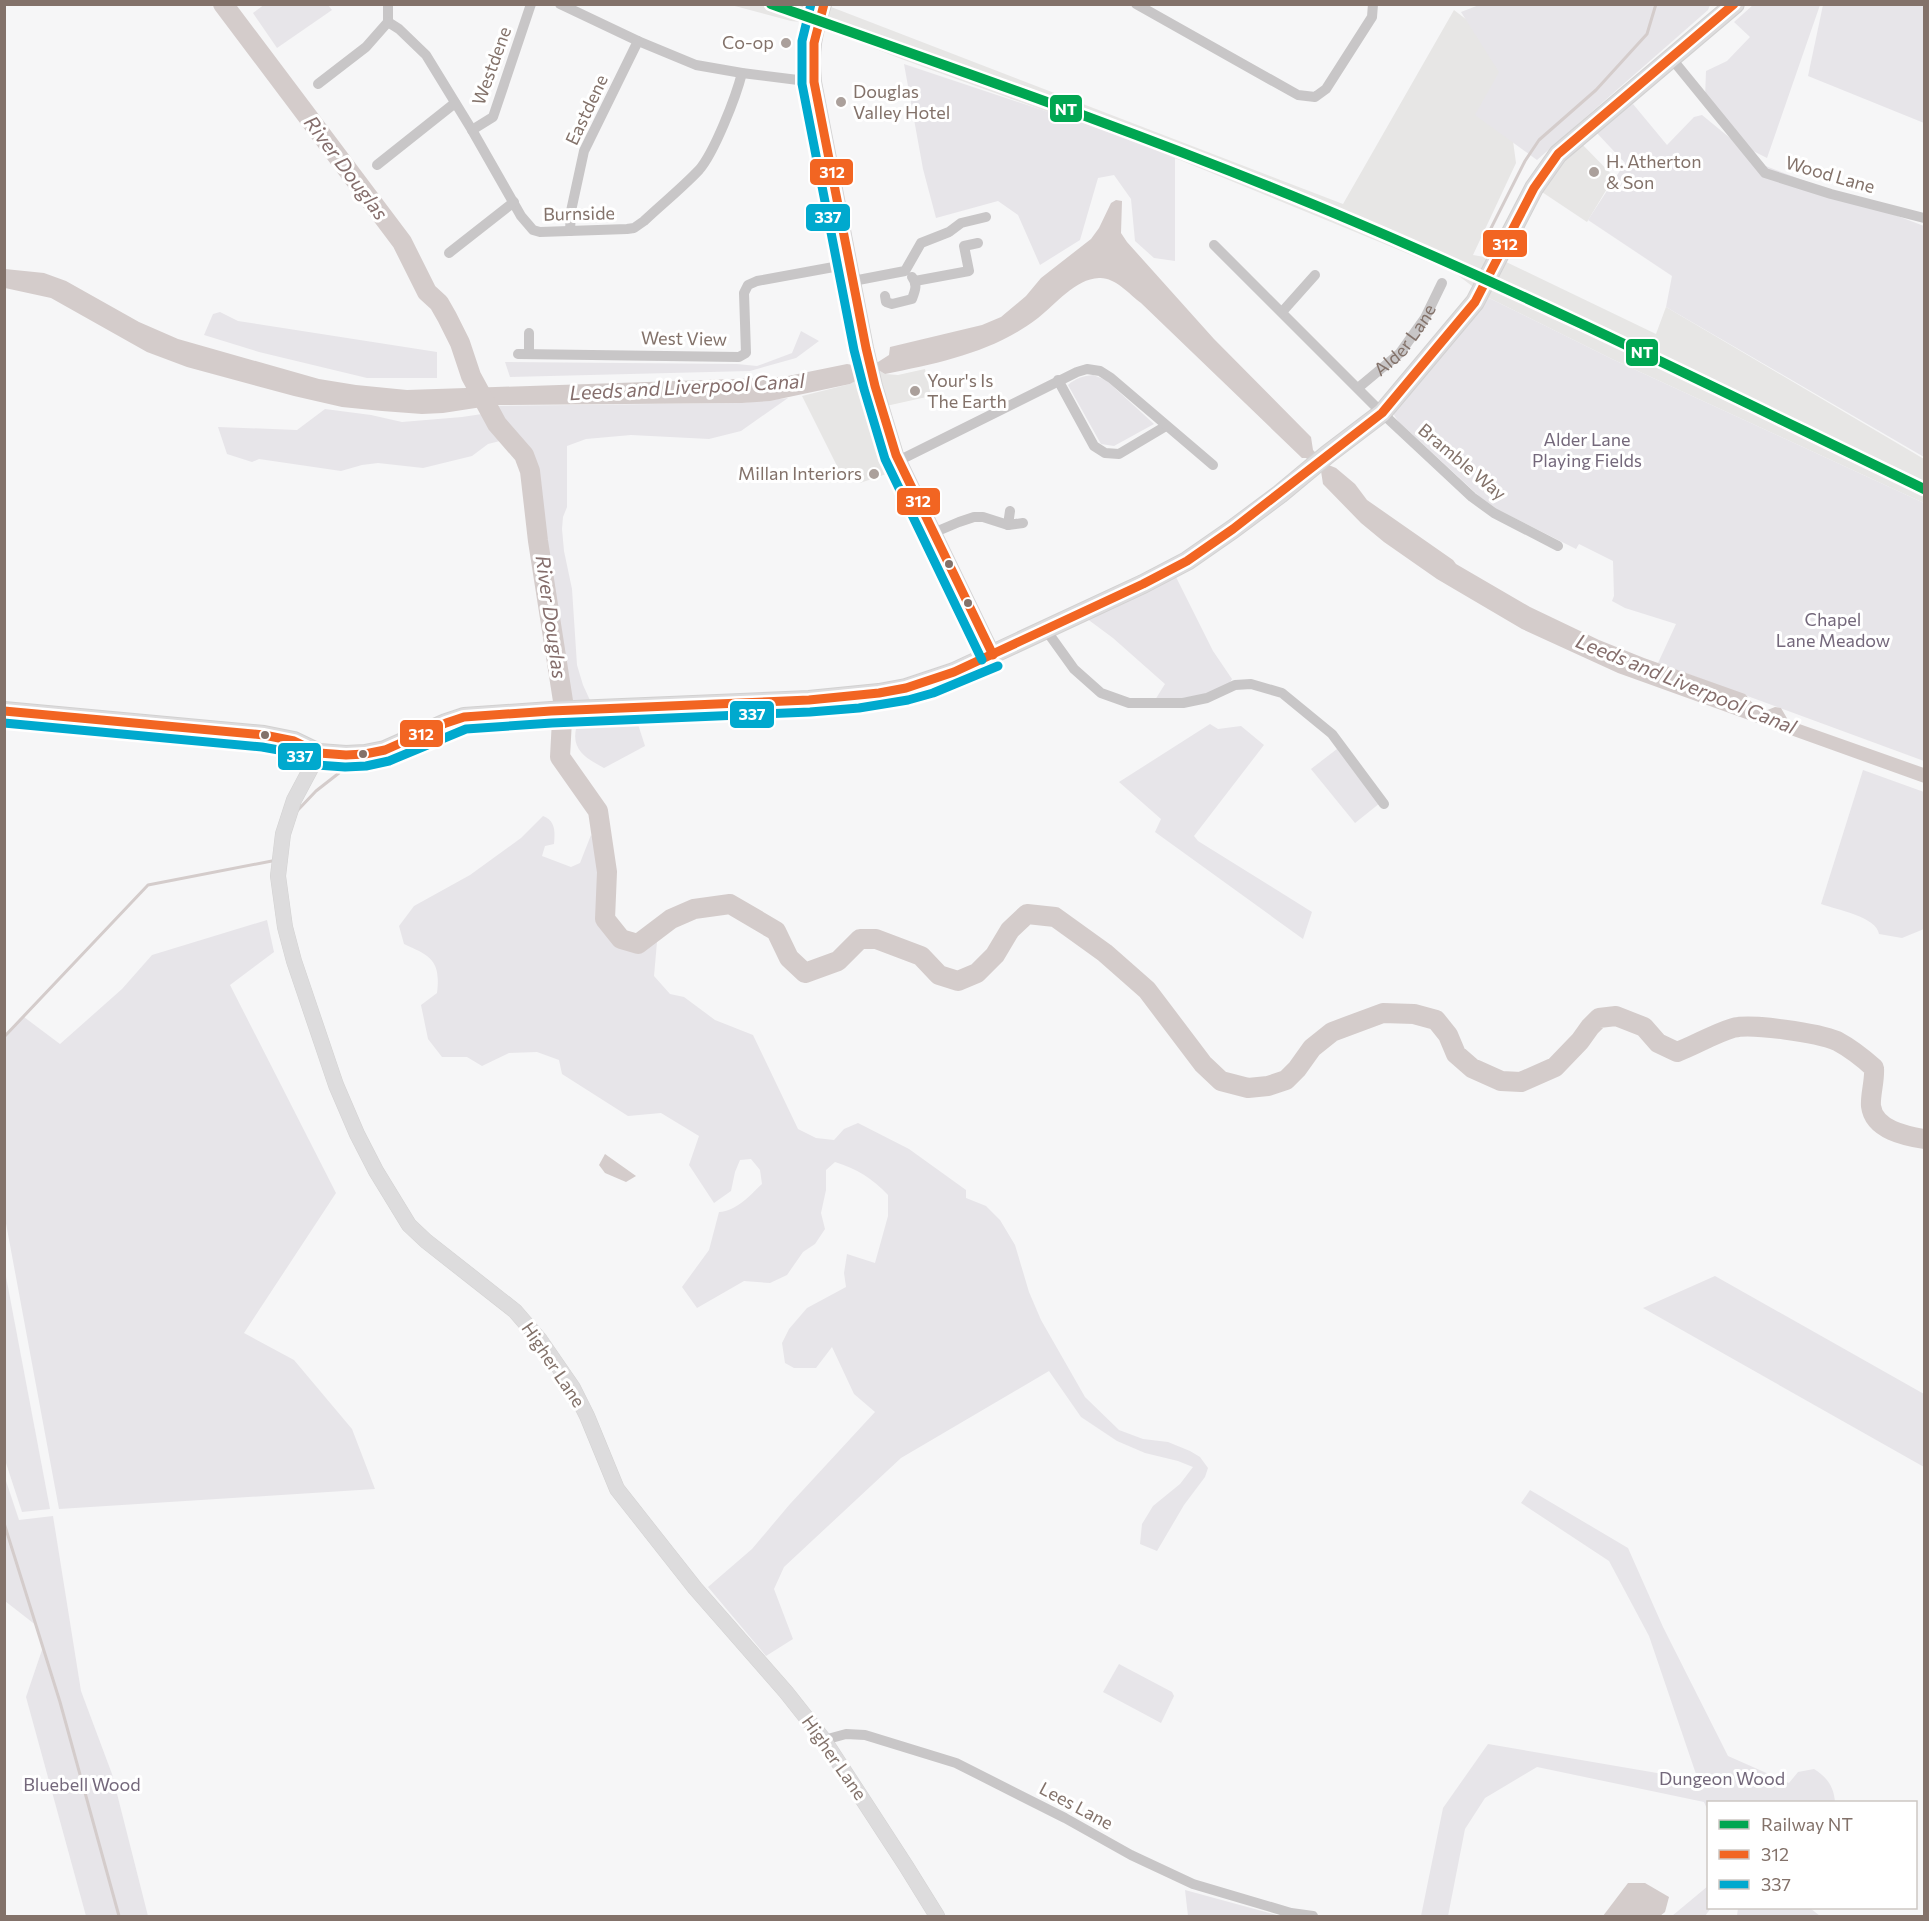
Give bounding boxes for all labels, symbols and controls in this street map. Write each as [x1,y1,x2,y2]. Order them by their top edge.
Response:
street label: Westdene [467,24,515,108]
place label: Co-op [722,31,774,53]
marker: Co-op [779,36,793,50]
street label: Eastdene [560,71,612,148]
place label: Douglas Valley Hotel [853,80,950,123]
line badge: NT [1049,94,1083,123]
marker: Douglas Valley Hotel [834,95,848,109]
text: NT [1055,99,1077,118]
water label: River Douglas [300,111,394,224]
place label: H. Atherton & Son [1606,150,1702,193]
street label: Wood Lane [1783,151,1878,197]
line badge: 312 [809,158,854,186]
text: 312 [819,162,845,181]
marker: H. Atherton & Son [1587,165,1601,179]
street label: Burnside [543,201,615,225]
line badge: 337 [805,203,851,232]
text: 337 [814,207,842,226]
line badge: 312 [1482,229,1528,258]
text: 312 [1492,234,1518,253]
street label: Alder Lane [1369,300,1440,380]
street label: West View [641,326,727,350]
line badge: NT [1625,338,1659,367]
text: NT [1631,342,1653,361]
water label: Leeds and Liverpool Canal [569,368,806,404]
place label: Your's Is The Earth [927,369,1007,412]
marker: Your's Is The Earth [908,384,922,398]
street label: Bramble Way [1414,418,1511,504]
park label: Alder Lane Playing Fields [1532,428,1642,471]
place label: Millan Interiors [738,462,862,484]
marker: Millan Interiors [867,467,881,481]
line badge: 312 [896,487,941,516]
text: 312 [905,491,931,510]
water label: River Douglas [531,554,573,680]
unlabelled marker [943,558,955,570]
unlabelled marker [962,597,974,609]
park label: Chapel Lane Meadow [1776,608,1890,651]
water label: Leeds and Liverpool Canal [1573,628,1801,739]
line badge: 337 [729,700,775,729]
text: 337 [738,704,766,723]
line badge: 312 [399,719,444,748]
text: 312 [408,724,434,743]
unlabelled marker [259,729,271,741]
line badge: 337 [277,742,322,771]
text: 337 [286,746,314,765]
unlabelled marker [357,748,369,760]
street label: Higher Lane [517,1318,590,1411]
street label: Higher Lane [798,1711,872,1804]
park label: Dungeon Wood [1659,1767,1785,1789]
park label: Bluebell Wood [23,1773,141,1795]
street label: Lees Lane [1036,1777,1117,1834]
legend [1707,1801,1917,1909]
text: Railway NT [1761,1813,1853,1835]
text: 312 [1761,1843,1789,1865]
text: 337 [1761,1873,1791,1895]

